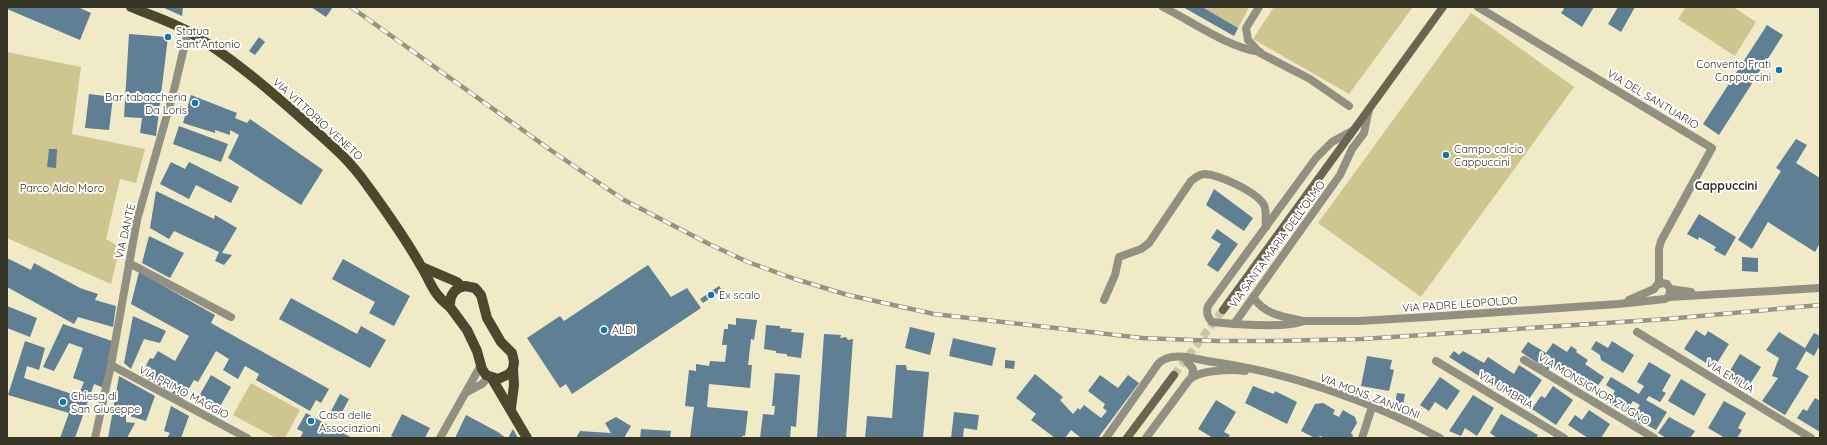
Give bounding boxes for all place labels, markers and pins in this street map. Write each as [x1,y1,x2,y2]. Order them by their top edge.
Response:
place label: Statua Sant'Antonio [176,24,241,51]
marker: Statua Sant'Antonio [163,32,173,42]
place label: Convento Frati Cappuccini [1696,57,1771,84]
marker: Convento Frati Cappuccini [1774,65,1784,75]
place label: Bar tabaccheria Da Loris [105,90,187,117]
marker: Bar tabaccheria Da Loris [190,98,200,108]
place label: Campo calcio Cappuccini [1454,142,1524,169]
marker: Campo calcio Cappuccini [1441,150,1451,160]
place label: Ex scalo [719,288,761,302]
marker: Ex scalo [706,290,716,300]
place label: ALDI [612,323,636,337]
marker: ALDI [599,325,609,335]
place label: Chiesa di San Giuseppe [71,389,140,416]
marker: Chiesa di San Giuseppe [58,397,68,407]
place label: Casa delle Associazioni [319,408,381,435]
marker: Casa delle Associazioni [306,416,316,426]

